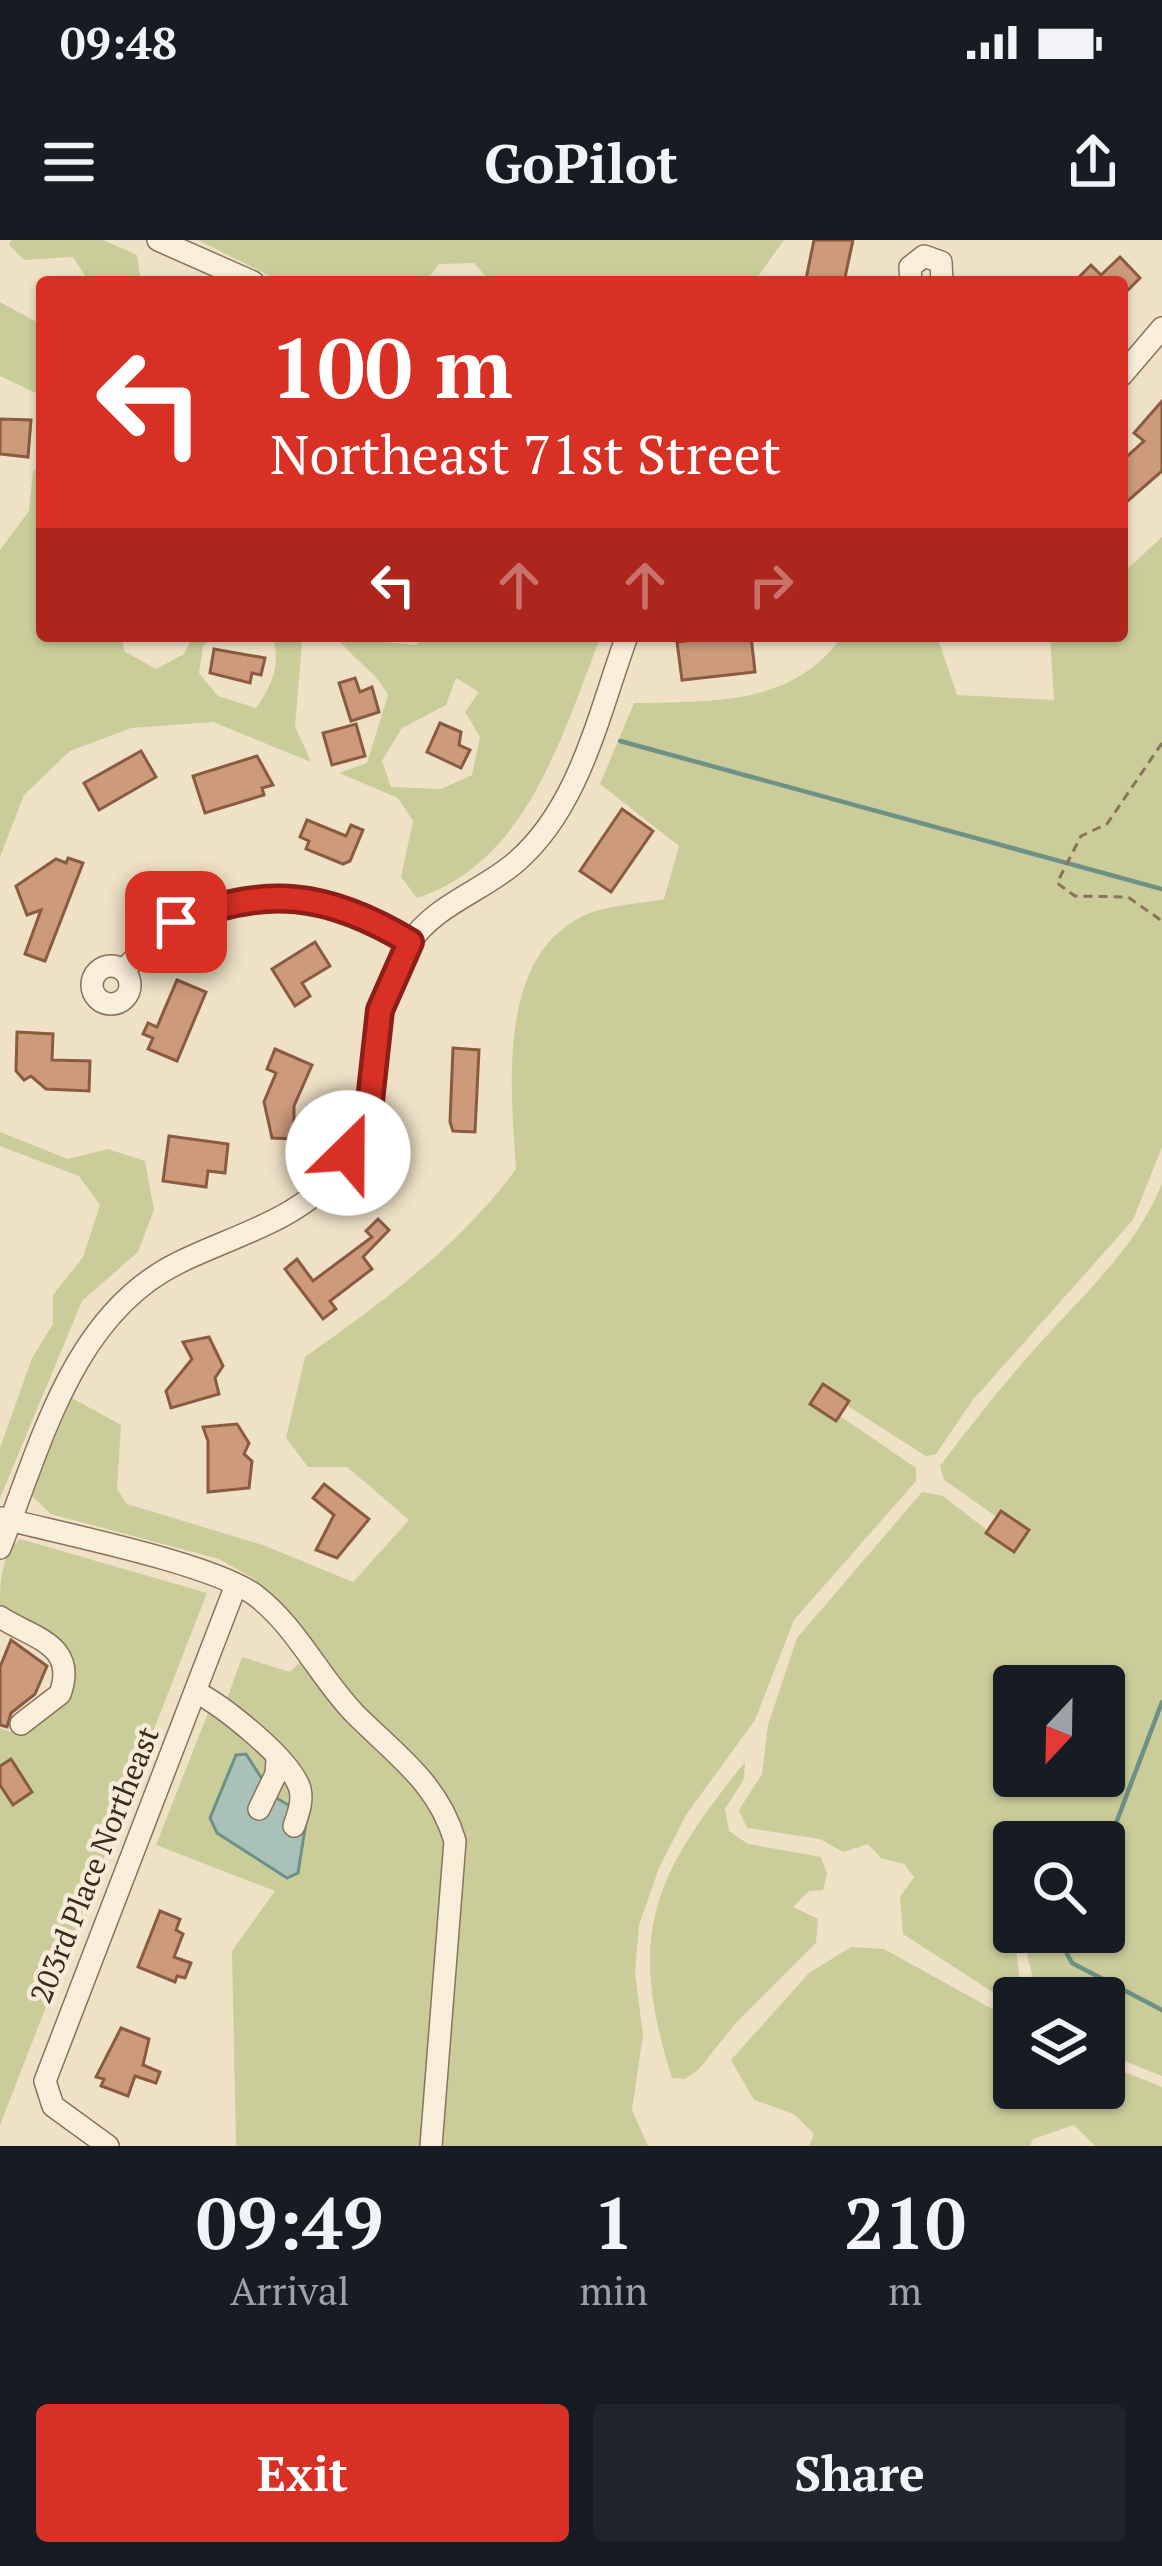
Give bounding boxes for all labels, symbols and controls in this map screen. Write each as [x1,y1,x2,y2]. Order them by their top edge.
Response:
text: 09:48 [60,12,177,72]
text: GoPilot [484,127,678,198]
icon: menu [36,129,102,195]
icon: share [1060,129,1126,195]
text: 100 m [270,311,513,422]
icon: left [72,324,228,480]
text: Northeast 71st Street [270,418,781,489]
icon: left [360,552,426,618]
icon: ahead [486,552,552,618]
icon: ahead [612,552,678,618]
icon: right [738,552,804,618]
pin [125,871,227,973]
icon: arrive [143,889,209,955]
position arrow [285,1090,411,1216]
north arrow [993,1665,1125,1797]
map controls [993,1665,1125,2109]
street label: 203rd Place Northeast [20,1721,168,2009]
button: search [993,1821,1125,1953]
button: layers [993,1977,1125,2109]
text: 09:49 [196,2174,383,2270]
text: 1 [593,2174,634,2270]
text: 210 [844,2174,966,2270]
text: Arrival [230,2264,349,2316]
text: min [579,2264,648,2316]
text: m [888,2264,922,2316]
button: Exit [36,2404,569,2542]
button: Share [593,2404,1126,2542]

